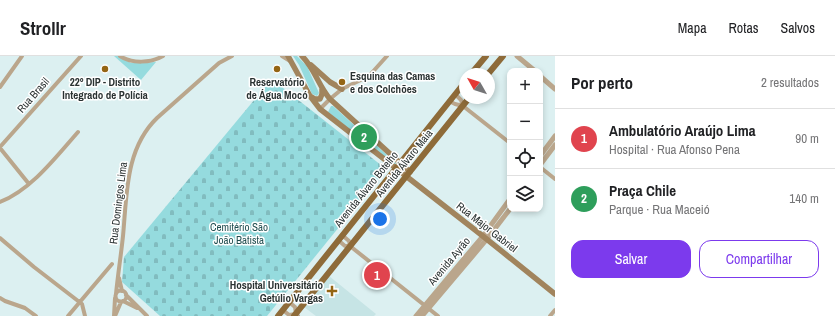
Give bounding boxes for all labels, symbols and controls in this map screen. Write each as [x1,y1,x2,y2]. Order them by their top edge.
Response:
text: Strollr [20,15,66,41]
text: Mapa [678,19,707,37]
text: Rotas [729,19,759,37]
text: Salvos [781,19,815,37]
marker: 22º DIP - Distrito Integrado de Polícia [100,64,110,74]
marker: Reservatório de Água Mocó [272,64,282,74]
north arrow [459,68,495,104]
map controls [507,68,543,212]
button: + [507,68,543,104]
place label: Esquina das Camas e dos Colchões [350,69,435,96]
text: Por perto [571,71,633,94]
text: 2 resultados [761,74,819,91]
street label: Rua Brasil [14,75,52,115]
place label: 22º DIP - Distrito Integrado de Polícia [62,75,148,102]
place label: Reservatório de Água Mocó [246,75,308,102]
marker: Esquina das Camas e dos Colchões [337,77,347,87]
button: − [507,104,543,140]
text: Ambulatório Araújo Lima [609,120,756,141]
pin: 2 [351,122,377,152]
street label: Avenida Álvaro Maia [372,126,436,200]
text: 1 [581,130,587,147]
text: 90 m [795,130,819,147]
button: locate [507,140,543,176]
text: Hospital · Rua Afonso Pena [609,141,740,158]
street label: Avenida Álvaro Botelho [330,148,401,231]
street label: Rua Domingos Lima [106,161,130,245]
button: layers [507,176,543,212]
text: Praça Chile [609,180,676,201]
text: 2 [581,190,587,207]
text: 140 m [789,190,819,207]
street label: Rua Major Gabriel [454,199,520,255]
text: Parque · Rua Maceió [609,201,710,218]
your location [370,209,390,229]
park label: Cemitério São João Batista [210,220,268,247]
street label: Avenida Ayrão [424,234,473,289]
button: Salvar [571,240,691,278]
button: Compartilhar [699,240,819,278]
pin: 1 [364,260,390,290]
place label: Hospital Universitário Getúlio Vargas [230,278,323,305]
marker: Hospital Universitário Getúlio Vargas [326,285,338,297]

